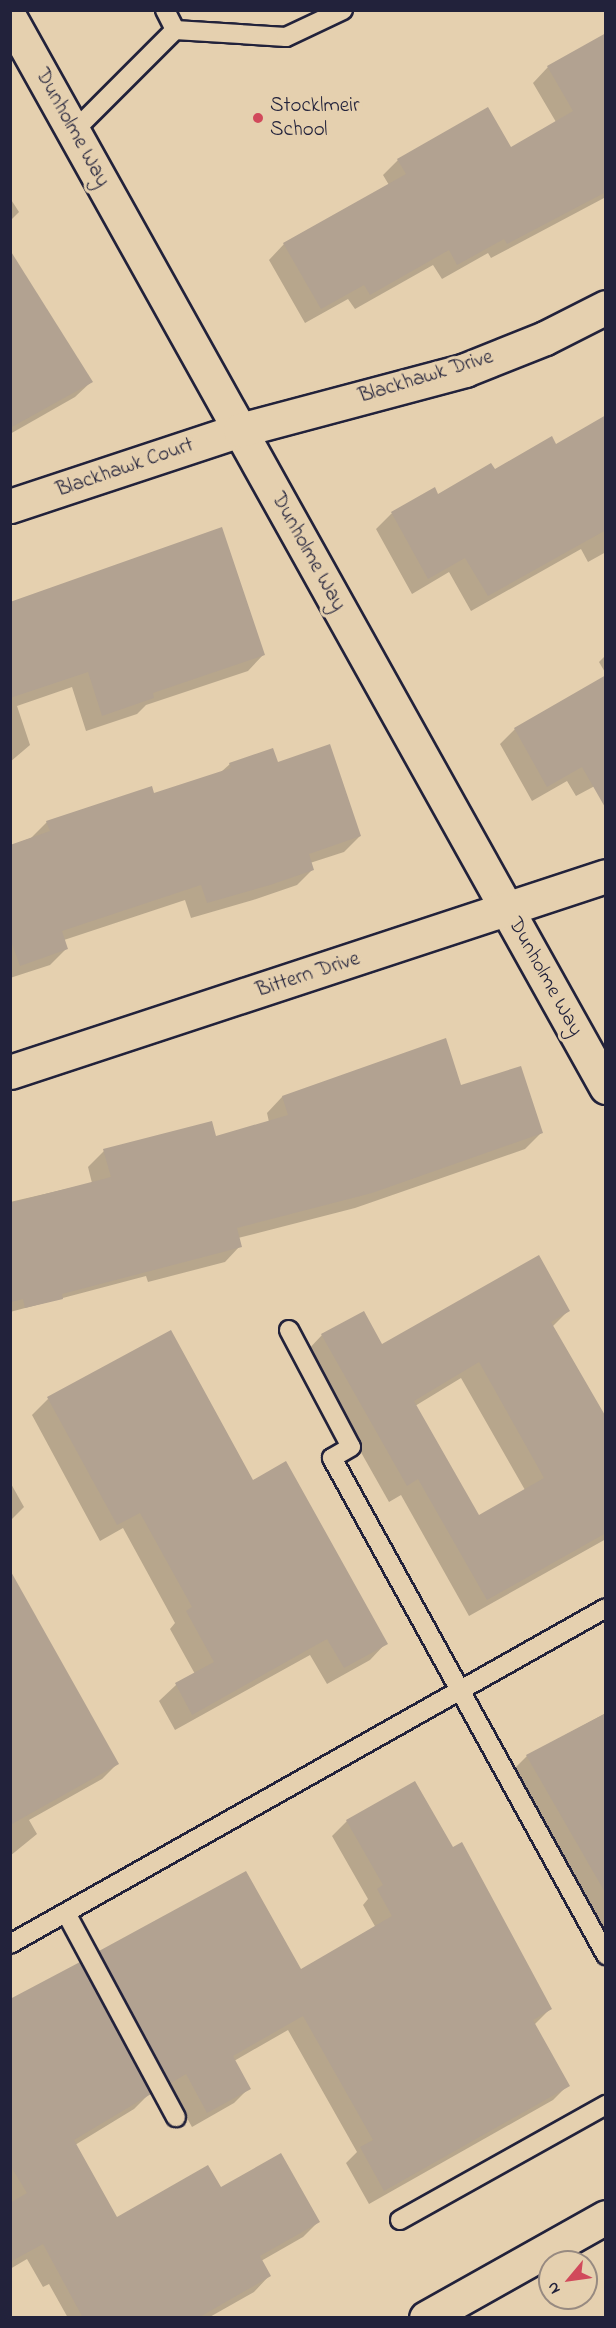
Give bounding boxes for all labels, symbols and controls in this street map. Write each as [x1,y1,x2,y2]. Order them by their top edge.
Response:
street label: Dunholme Way [29,64,115,192]
place label: Stocklmeir School [270,93,360,143]
marker: Stocklmeir School [251,111,265,125]
street label: Blackhawk Drive [356,345,496,409]
street label: Blackhawk Court [53,433,197,503]
street label: Dunholme Way [265,488,351,616]
street label: Dunholme Way [502,913,588,1041]
street label: Bittern Drive [253,946,363,1004]
north arrow [538,2250,598,2310]
text: N [541,2277,567,2298]

